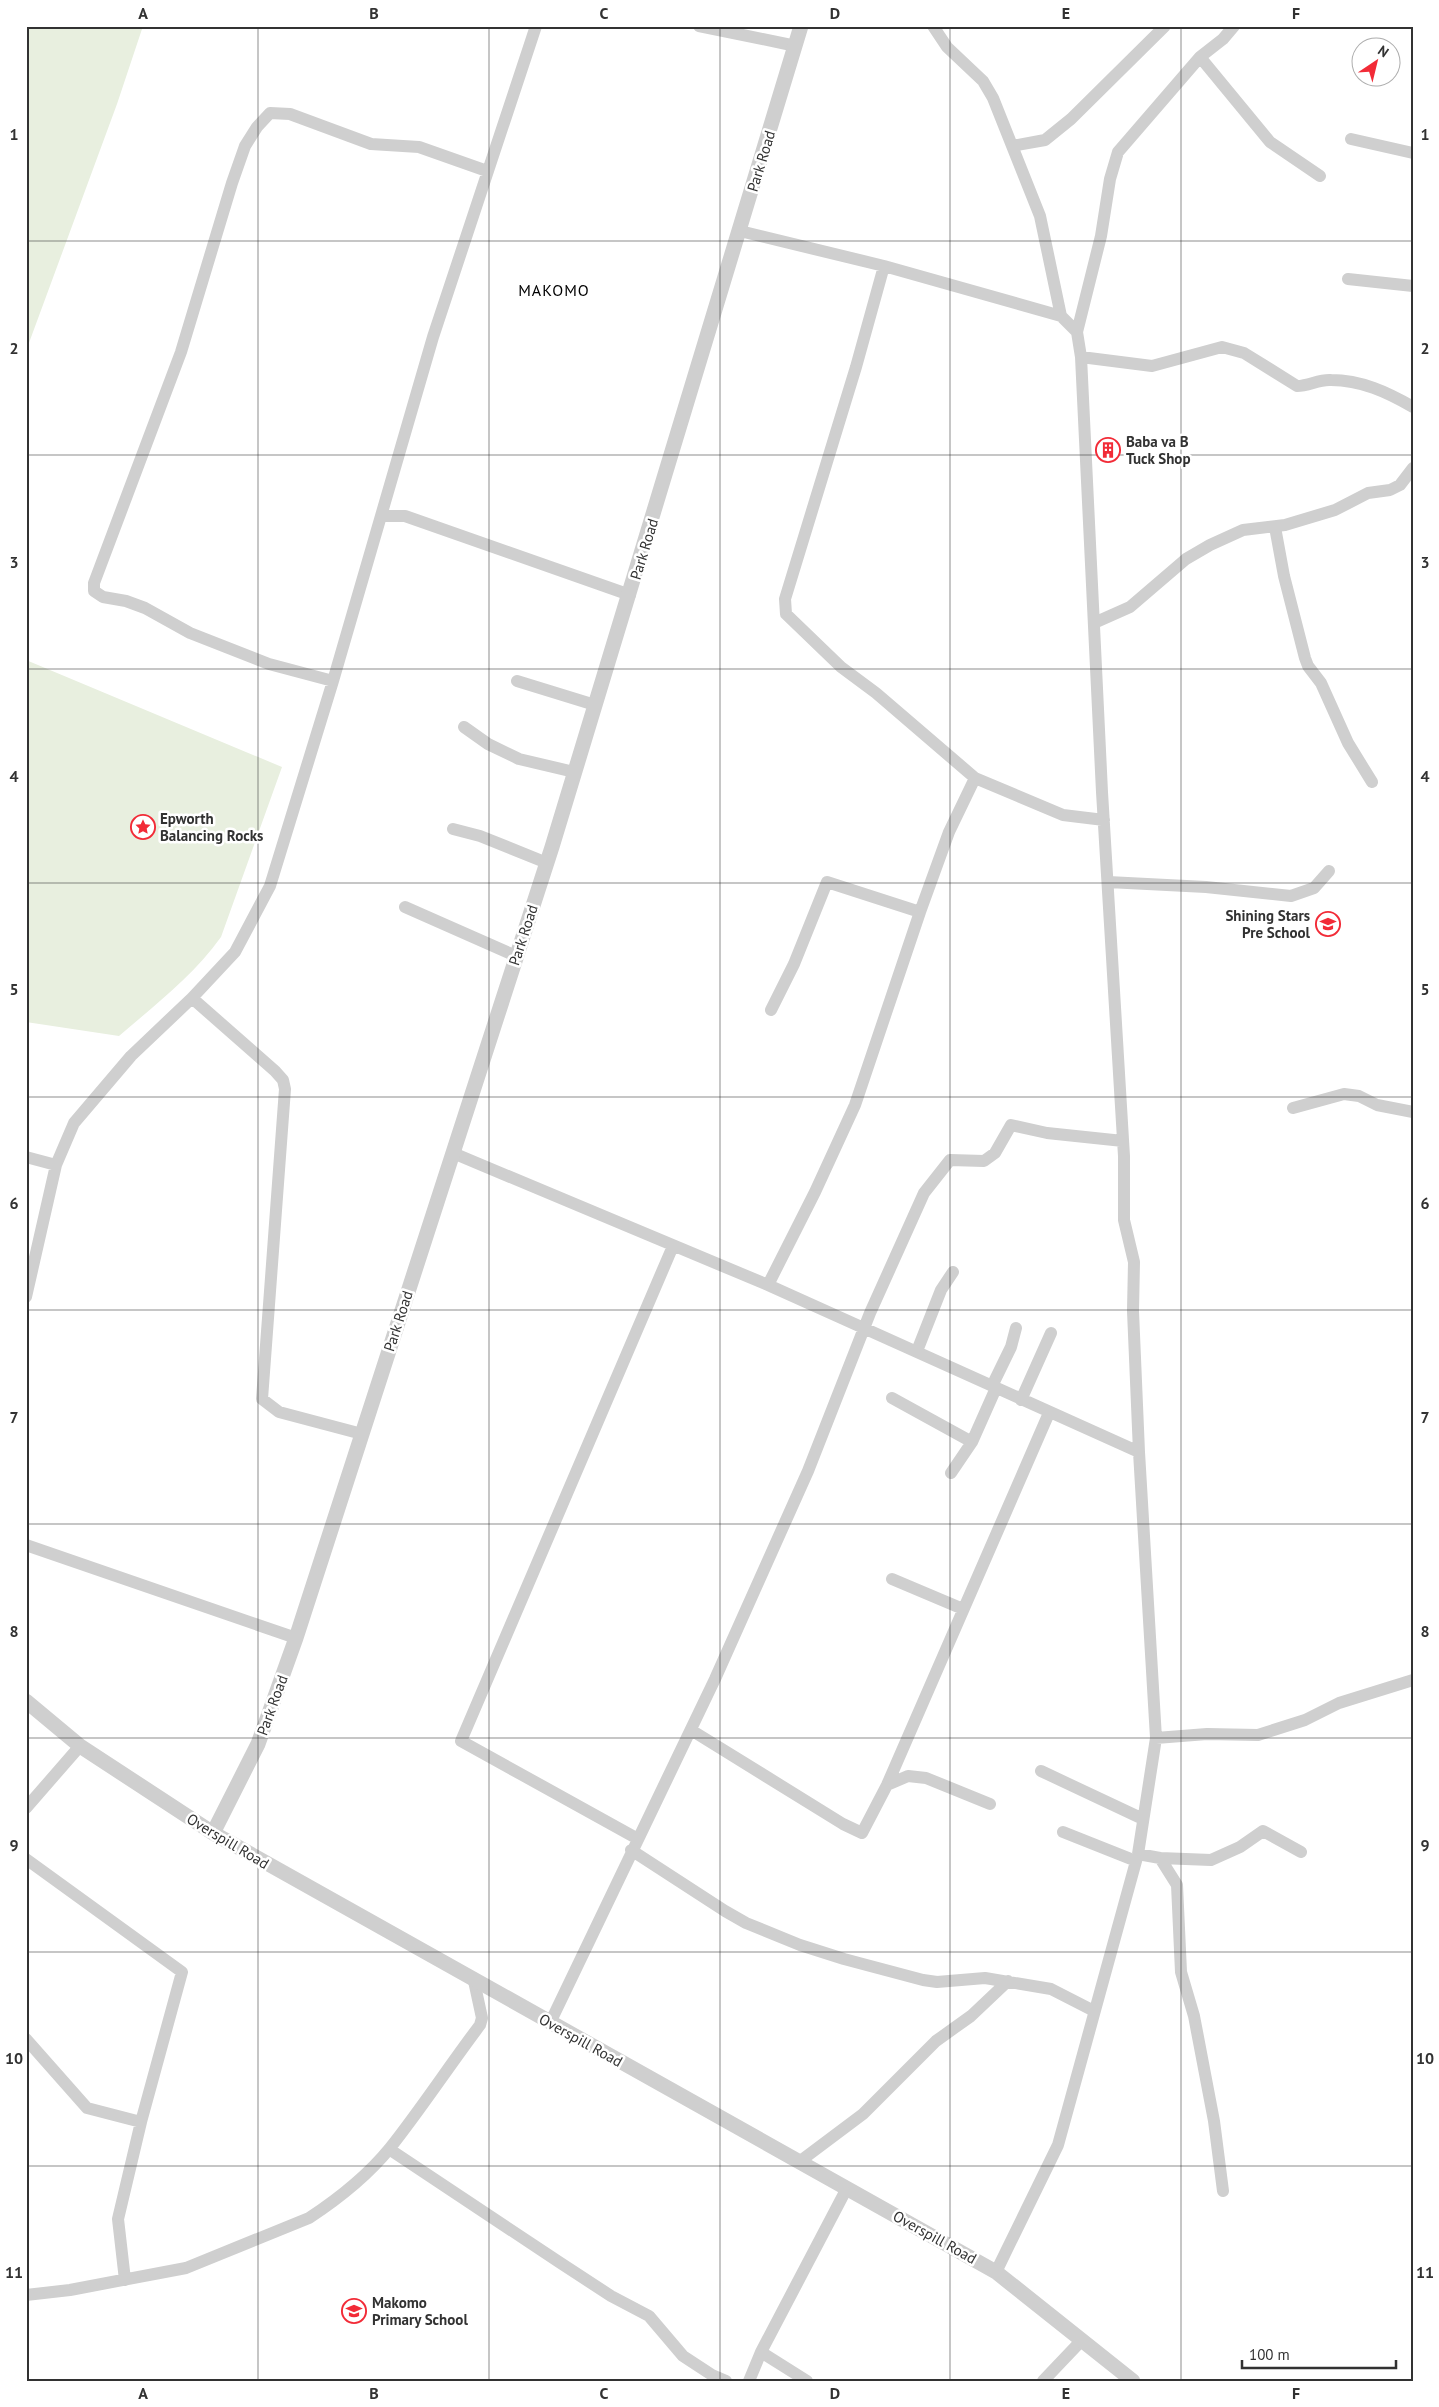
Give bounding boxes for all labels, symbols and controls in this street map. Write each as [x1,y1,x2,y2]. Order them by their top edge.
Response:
text: A [138,3,148,23]
text: B [369,3,379,23]
text: C [600,3,609,23]
text: D [830,3,840,23]
text: E [1062,3,1070,23]
text: F [1292,3,1300,23]
north arrow [1352,38,1402,88]
text: N [1375,41,1392,61]
text: 1 [9,124,19,144]
text: 1 [1420,124,1430,144]
street label: Park Road [743,128,779,194]
district label: MAKOMO [518,280,590,300]
text: 2 [9,338,19,358]
text: 2 [1420,338,1430,358]
place label: Baba va B Tuck Shop [1126,432,1191,468]
building icon: Baba va B Tuck Shop [1095,437,1121,463]
street label: Park Road [626,516,662,582]
text: 3 [9,552,19,572]
text: 3 [1420,552,1430,572]
text: 4 [9,766,19,786]
text: 4 [1420,766,1430,786]
place label: Epworth Balancing Rocks [160,809,263,845]
place icon: Epworth Balancing Rocks [130,814,156,840]
street label: Park Road [504,902,542,968]
place label: Shining Stars Pre School [1225,906,1311,942]
school or university icon: Shining Stars Pre School [1315,911,1341,937]
text: 5 [9,979,19,999]
text: 5 [1420,979,1430,999]
text: 6 [9,1193,19,1213]
text: 6 [1420,1193,1430,1213]
street label: Park Road [379,1288,417,1354]
text: 7 [9,1407,19,1427]
text: 7 [1420,1407,1430,1427]
text: 8 [9,1621,19,1641]
text: 8 [1420,1621,1430,1641]
street label: Park Road [252,1672,292,1738]
street label: Overspill Road [183,1809,273,1873]
text: 9 [9,1835,19,1855]
text: 9 [1420,1835,1430,1855]
street label: Overspill Road [536,2009,626,2071]
text: 10 [5,2048,23,2068]
text: 10 [1416,2048,1434,2068]
street label: Overspill Road [890,2206,980,2268]
text: 11 [5,2262,23,2282]
text: 11 [1416,2262,1434,2282]
place label: Makomo Primary School [372,2293,468,2329]
school or university icon: Makomo Primary School [341,2298,367,2324]
scale bar [1242,2337,1395,2369]
text: 100 m [1249,2345,1290,2364]
text: A [138,2383,148,2403]
text: B [369,2383,379,2403]
text: C [600,2383,609,2403]
text: D [830,2383,840,2403]
text: E [1062,2383,1070,2403]
text: F [1292,2383,1300,2403]

